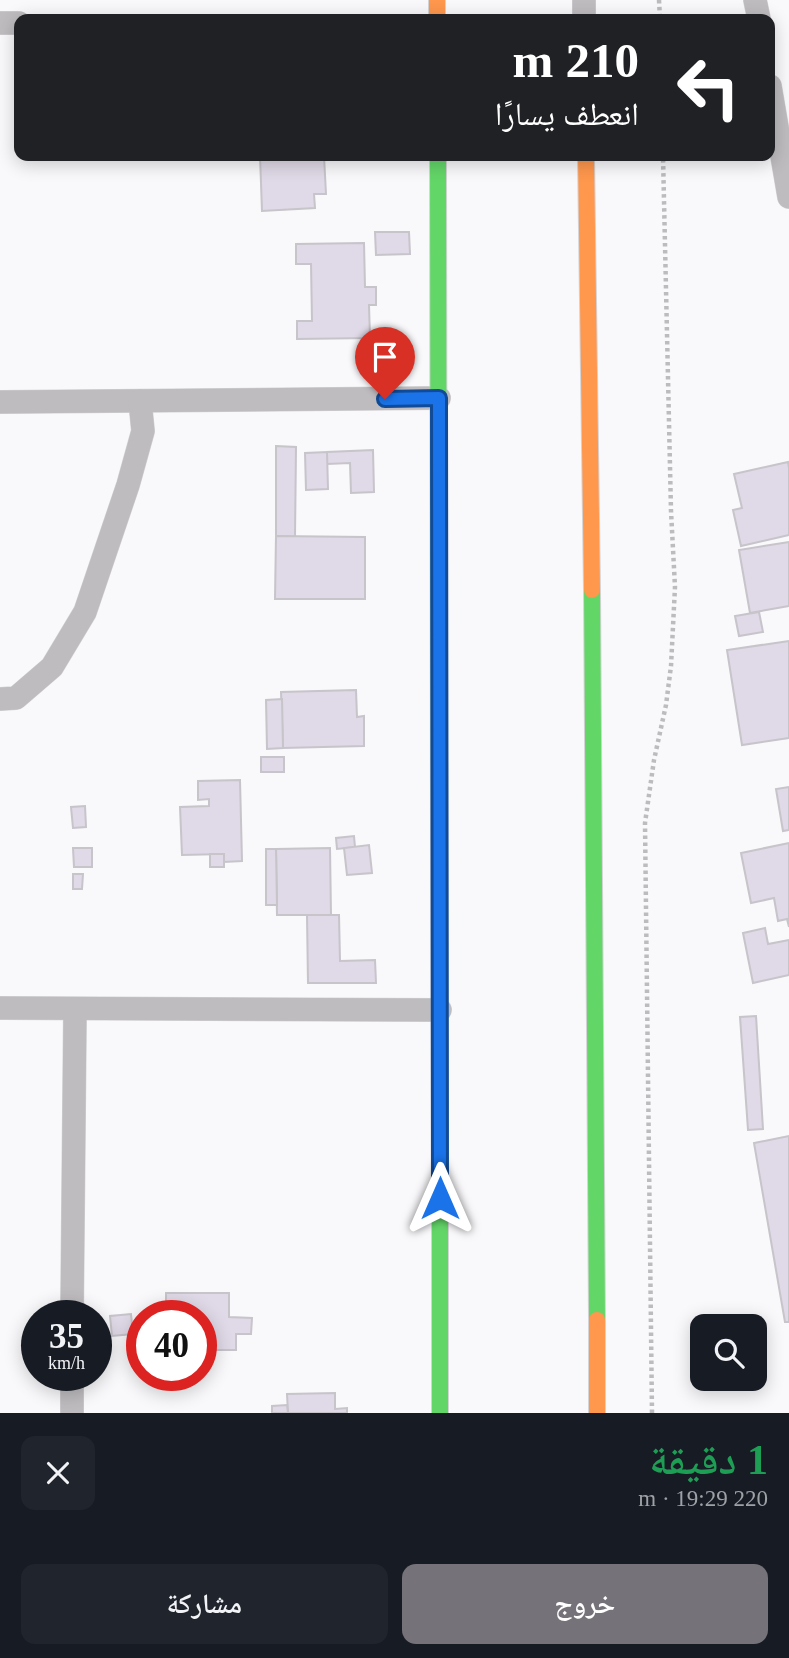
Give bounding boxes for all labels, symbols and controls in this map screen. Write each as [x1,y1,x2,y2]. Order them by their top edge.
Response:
text: 210 m [512,33,639,88]
icon: left [663,42,754,133]
text: انعطف يسارًا [495,96,639,132]
pin [355,327,415,399]
icon: arrive [366,338,404,376]
position arrow [403,1161,477,1235]
speed limit sign: 40 [126,1300,217,1391]
map controls [690,1314,767,1391]
button: search [690,1314,767,1391]
text: 35 [49,1317,84,1356]
text: km/h [48,1353,85,1373]
button: close [21,1436,95,1510]
text: 1 دقيقة [649,1437,768,1483]
text: 220 m · 19:29 [638,1486,768,1511]
button: مشاركة [21,1564,388,1644]
button: خروج [402,1564,768,1644]

